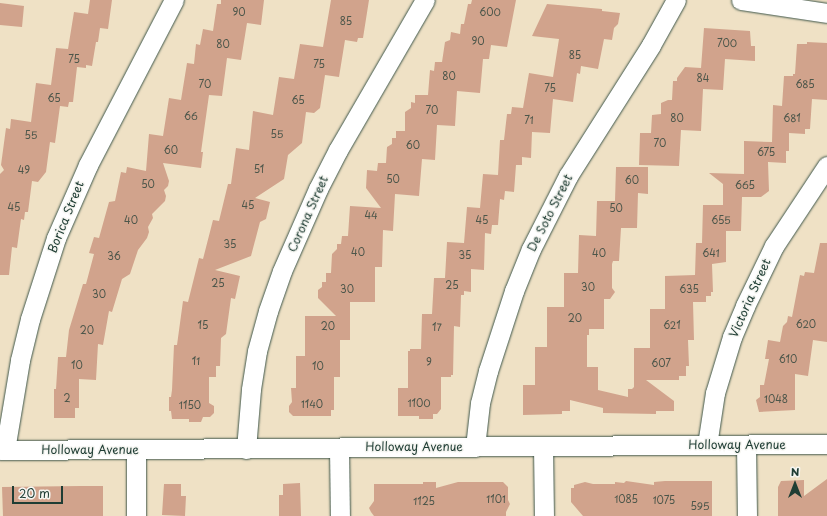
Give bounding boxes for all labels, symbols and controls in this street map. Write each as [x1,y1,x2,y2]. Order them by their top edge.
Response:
house number: 90 [232,6,246,18]
house number: 600 [479,6,501,18]
house number: 85 [340,15,352,27]
house number: 90 [471,35,485,47]
house number: 700 [717,37,737,49]
house number: 80 [216,38,230,50]
house number: 85 [569,49,581,61]
house number: 75 [68,53,80,65]
house number: 75 [313,58,325,70]
house number: 80 [442,70,456,82]
house number: 84 [697,72,709,84]
house number: 70 [199,78,211,90]
house number: 685 [795,78,815,90]
house number: 75 [544,82,556,94]
house number: 65 [47,92,61,104]
house number: 65 [291,94,305,106]
house number: 70 [426,104,438,116]
house number: 66 [184,110,198,122]
house number: 80 [670,112,684,124]
house number: 681 [783,112,801,124]
house number: 71 [524,114,534,126]
house number: 55 [271,128,283,140]
house number: 55 [25,129,37,141]
house number: 70 [654,137,666,149]
house number: 60 [406,139,420,151]
house number: 60 [164,144,178,156]
house number: 675 [757,146,775,158]
house number: 51 [254,163,264,175]
house number: 49 [18,164,30,176]
street label: De Soto Street [524,172,576,254]
house number: 50 [386,173,400,185]
street label: Corona Street [285,174,331,254]
house number: 60 [625,174,639,186]
street label: Borica Street [45,178,87,256]
house number: 50 [141,178,155,190]
house number: 665 [735,179,755,191]
house number: 45 [242,199,254,211]
house number: 45 [8,201,20,213]
house number: 50 [609,202,623,214]
house number: 44 [364,209,378,221]
house number: 40 [124,214,138,226]
house number: 45 [476,214,488,226]
house number: 655 [711,214,731,226]
house number: 35 [224,238,236,250]
house number: 40 [351,246,365,258]
house number: 40 [592,247,606,259]
house number: 641 [702,247,720,259]
house number: 35 [459,249,471,261]
house number: 36 [107,250,121,262]
street label: Victoria Street [726,256,774,340]
house number: 25 [211,277,225,289]
house number: 25 [445,279,459,291]
house number: 30 [581,281,595,293]
house number: 30 [340,283,354,295]
house number: 635 [679,283,699,295]
house number: 30 [92,288,106,300]
house number: 20 [568,312,582,324]
house number: 620 [796,318,816,330]
house number: 15 [198,319,208,331]
house number: 621 [663,319,681,331]
house number: 20 [321,320,335,332]
house number: 17 [432,321,442,333]
house number: 20 [80,324,94,336]
house number: 610 [779,353,797,365]
house number: 11 [192,355,200,367]
house number: 9 [426,356,432,368]
house number: 607 [651,357,671,369]
house number: 10 [71,359,83,371]
house number: 10 [312,360,324,372]
house number: 2 [63,392,71,404]
house number: 1048 [764,393,788,405]
house number: 1100 [407,397,431,409]
house number: 1140 [301,398,323,410]
house number: 1150 [179,399,201,411]
street label: Holloway Avenue [688,438,786,452]
street label: Holloway Avenue [365,440,463,454]
street label: Holloway Avenue [41,443,139,457]
text: N [791,463,799,480]
north arrow [775,464,815,504]
scale bar [14,478,65,504]
text: 20 m [19,484,50,502]
house number: 1101 [486,493,506,505]
house number: 1085 [614,493,638,505]
house number: 1075 [653,494,675,506]
house number: 1125 [413,495,435,507]
house number: 595 [690,500,710,512]

